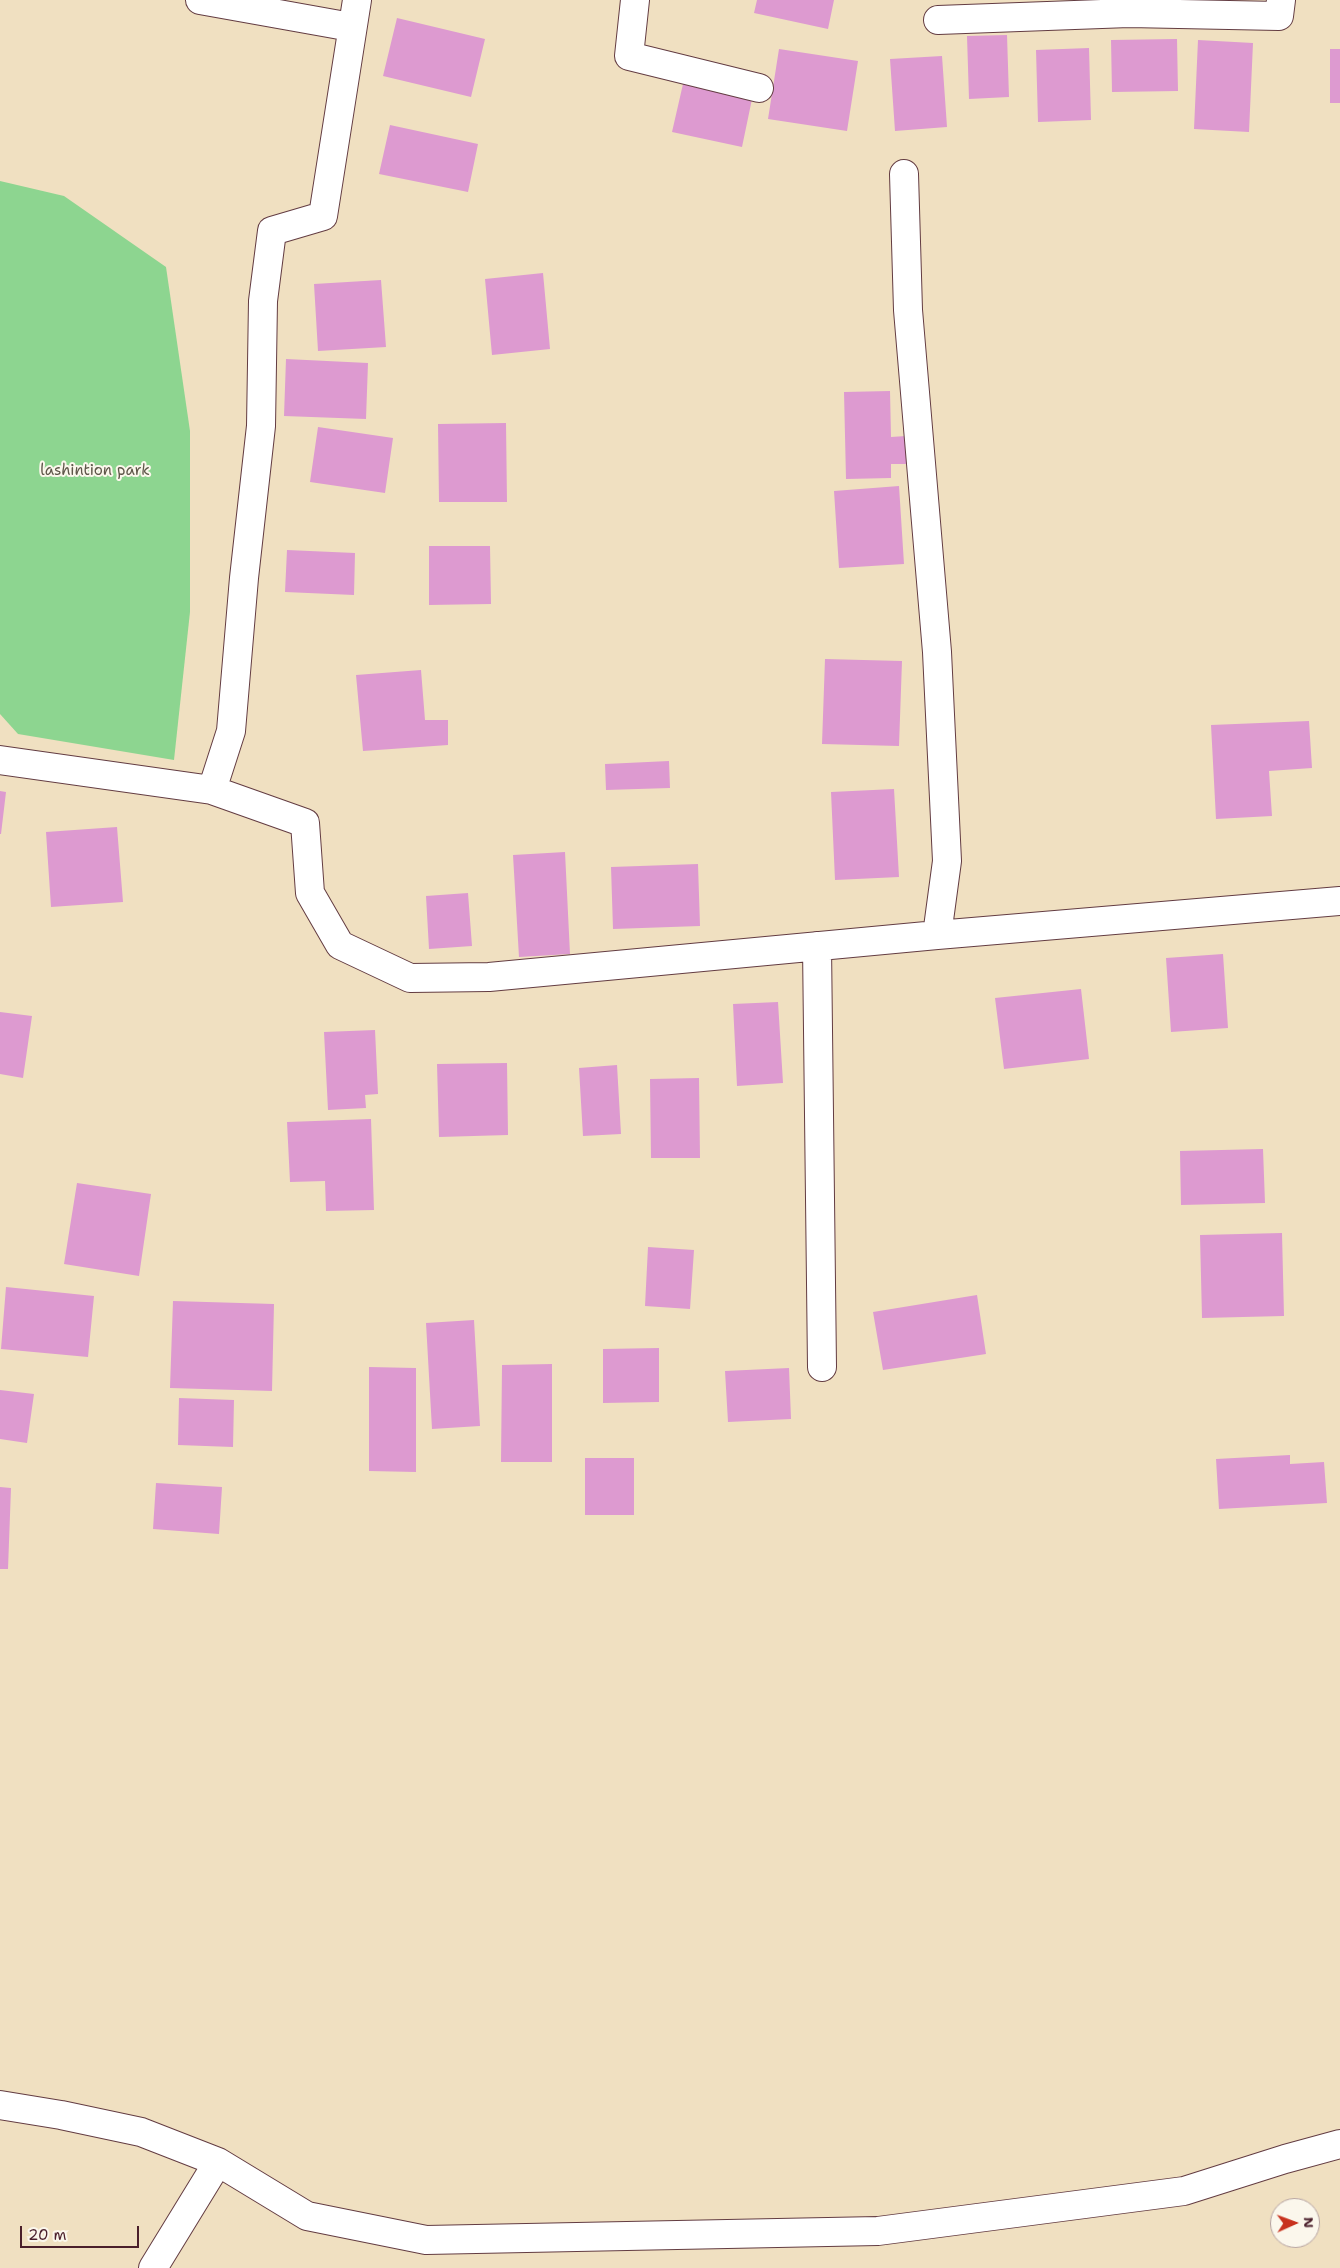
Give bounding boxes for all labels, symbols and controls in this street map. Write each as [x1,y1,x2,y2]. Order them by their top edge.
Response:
park label: lashintion park [40,462,150,480]
north arrow [1270,2198,1320,2248]
scale bar [22,2216,141,2248]
text: N [1300,2217,1318,2228]
text: 20 m [28,2225,67,2245]

